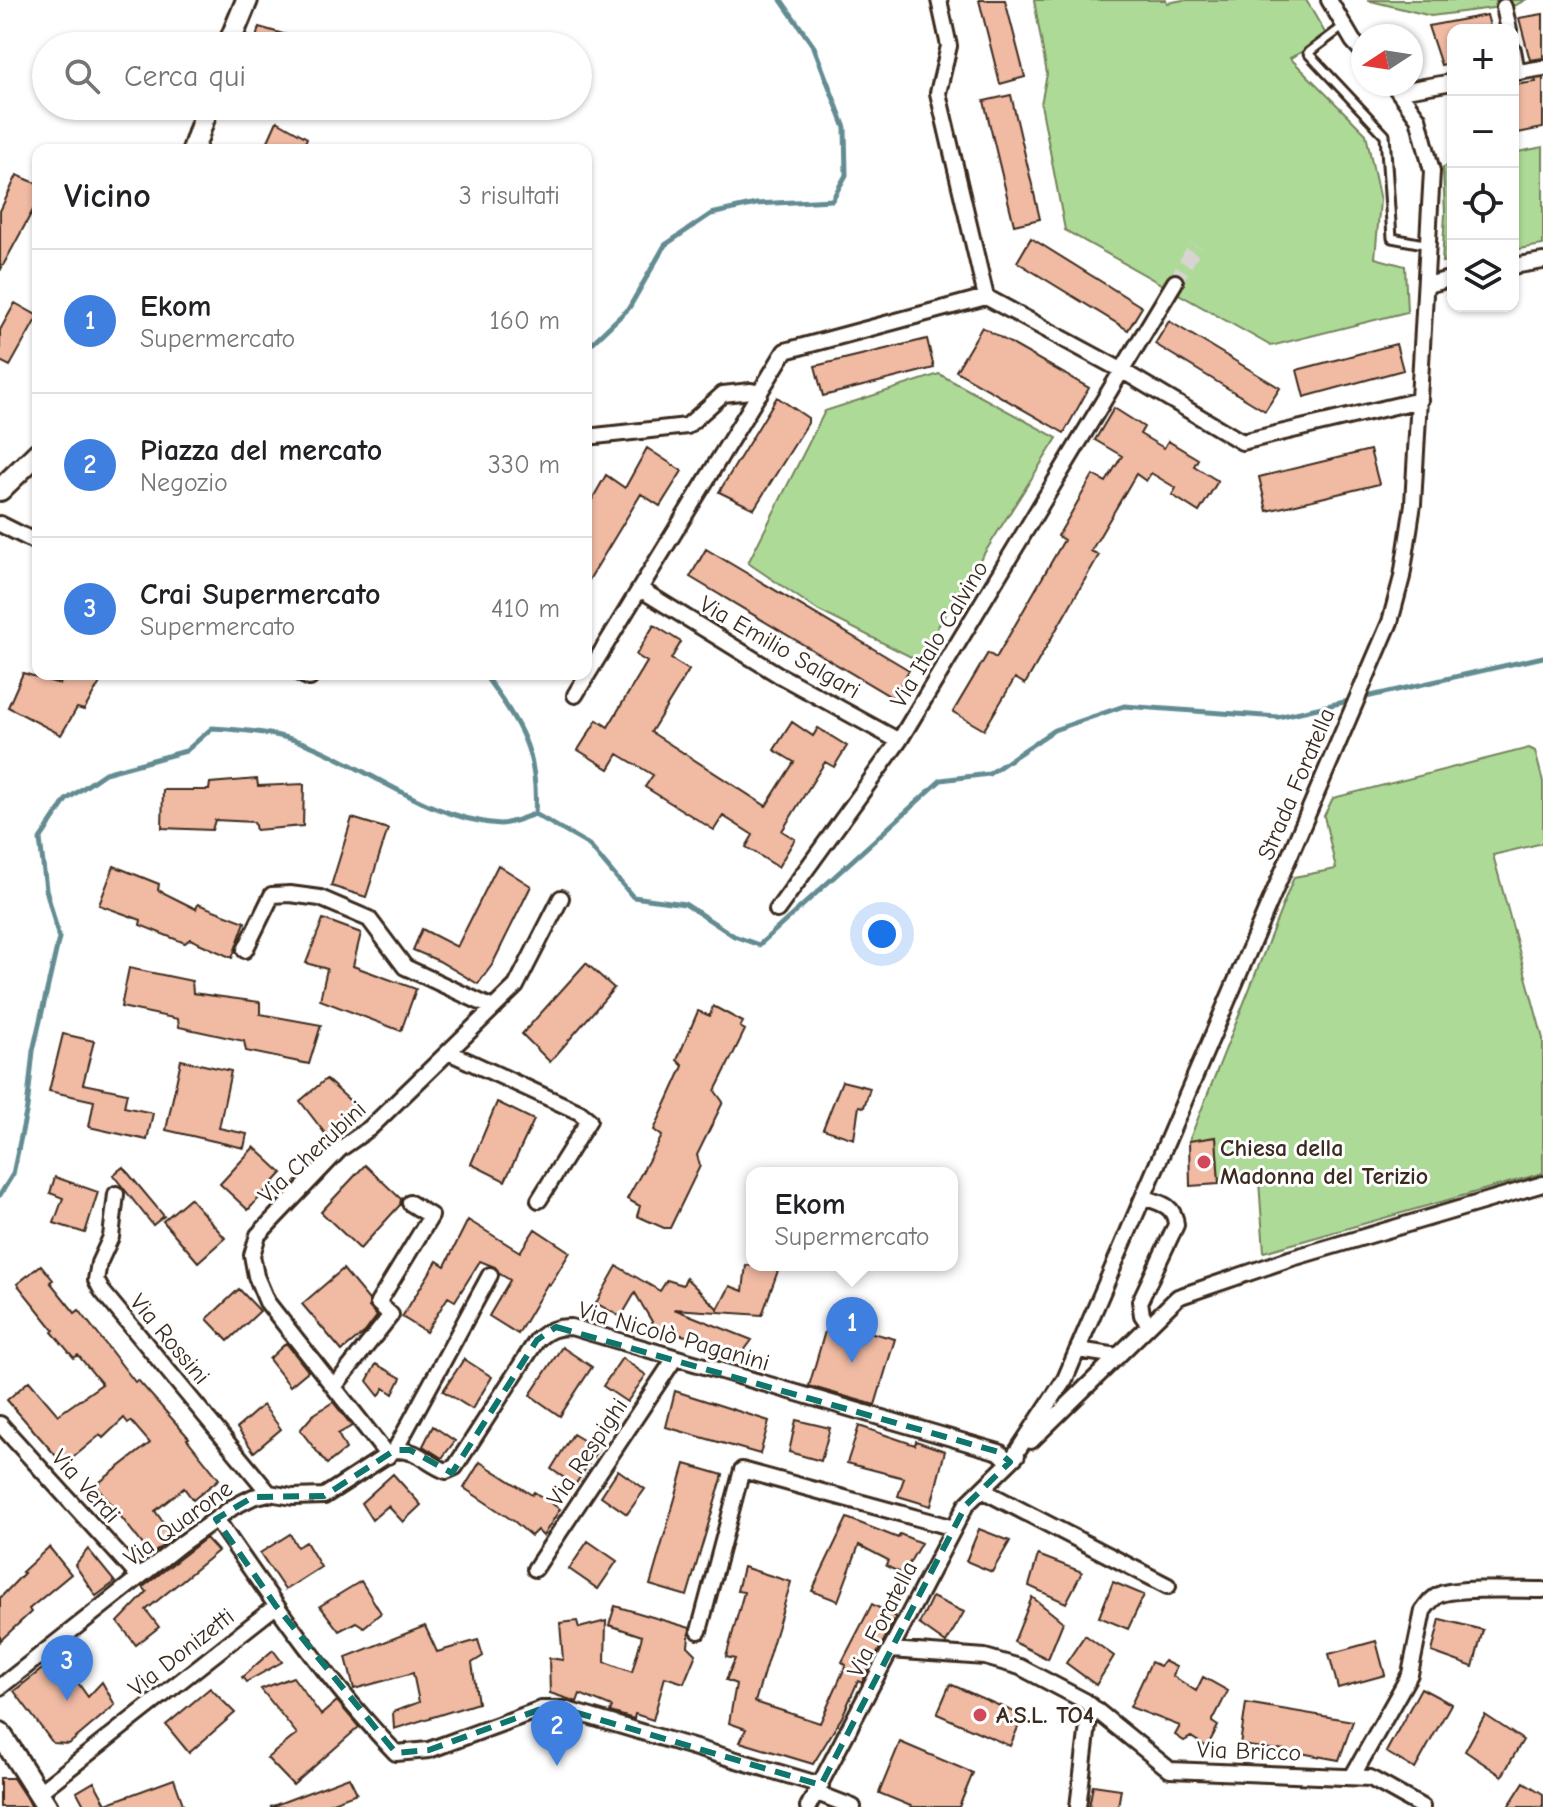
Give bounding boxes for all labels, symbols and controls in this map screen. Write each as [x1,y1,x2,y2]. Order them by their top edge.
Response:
north arrow [1351,24,1423,96]
map controls [1447,24,1519,312]
button: + [1447,24,1519,96]
search box [32,32,592,120]
icon: search [60,54,104,98]
text: Cerca qui [124,59,246,94]
button: − [1447,96,1519,168]
button: locate [1447,168,1519,240]
text: Vicino [64,176,151,216]
text: 3 risultati [459,181,560,211]
button: layers [1447,240,1519,312]
text: Ekom [140,289,211,324]
text: 1 [85,306,95,336]
text: 160 m [490,306,560,336]
text: Supermercato [140,324,295,354]
text: Piazza del mercato [140,433,382,468]
text: 2 [84,450,96,480]
text: 330 m [488,450,560,480]
text: Negozio [140,468,228,498]
street label: Via Italo Calvino [884,555,994,713]
text: Crai Supermercato [140,577,381,612]
street label: Via Emilio Salgari [695,590,865,704]
text: 3 [84,594,96,624]
text: 410 m [491,594,560,624]
text: Supermercato [140,612,295,642]
street label: Strada Foratella [1251,704,1341,864]
your location [862,914,902,954]
street label: Via Cherubini [252,1095,372,1209]
place label: Chiesa della Madonna del Terizio [1220,1134,1428,1190]
marker: Chiesa della Madonna del Terizio [1195,1153,1213,1171]
popup [746,1167,958,1271]
text: Ekom [774,1187,846,1222]
text: Supermercato [774,1222,930,1252]
street label: Via Rossini [124,1288,216,1390]
street label: Via Nicolò Paganini [575,1295,773,1377]
pin: 1 [826,1297,878,1363]
street label: Via Respighi [541,1393,633,1511]
street label: Via Verdi [46,1444,126,1528]
street label: Via Quarone [118,1474,238,1572]
street label: Via Foratella [841,1556,923,1682]
street label: Via Donizetti [123,1602,239,1702]
pin: 3 [41,1635,93,1701]
pin: 2 [531,1700,583,1766]
place label: A.S.L. TO4 [996,1701,1094,1729]
marker: A.S.L. TO4 [971,1706,989,1724]
street label: Via Bricco [1196,1735,1302,1767]

